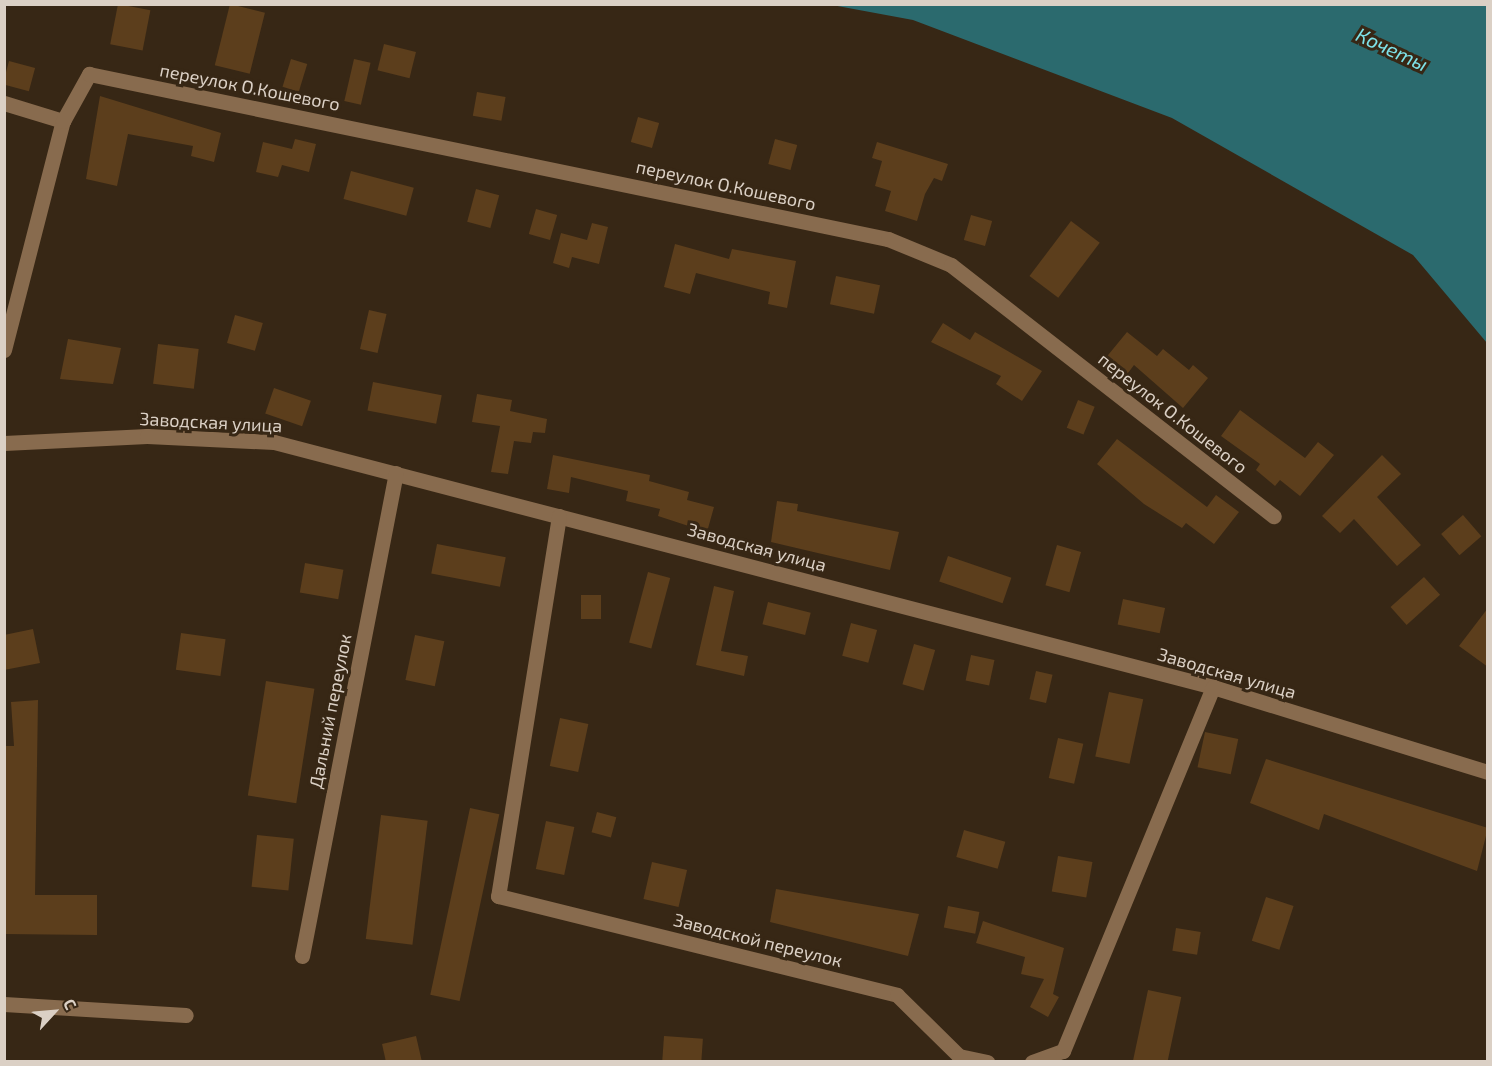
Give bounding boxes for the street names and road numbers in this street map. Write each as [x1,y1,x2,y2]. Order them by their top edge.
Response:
street label: переулок О.Кошевого [158,59,342,115]
street label: переулок О.Кошевого [634,155,818,215]
street label: переулок О.Кошевого [1094,348,1252,478]
street label: Заводская улица [139,407,283,437]
street label: Заводская улица [685,518,829,576]
street label: Дальний переулок [304,632,356,790]
street label: Заводская улица [1155,643,1299,703]
street label: Заводской переулок [672,909,844,971]

